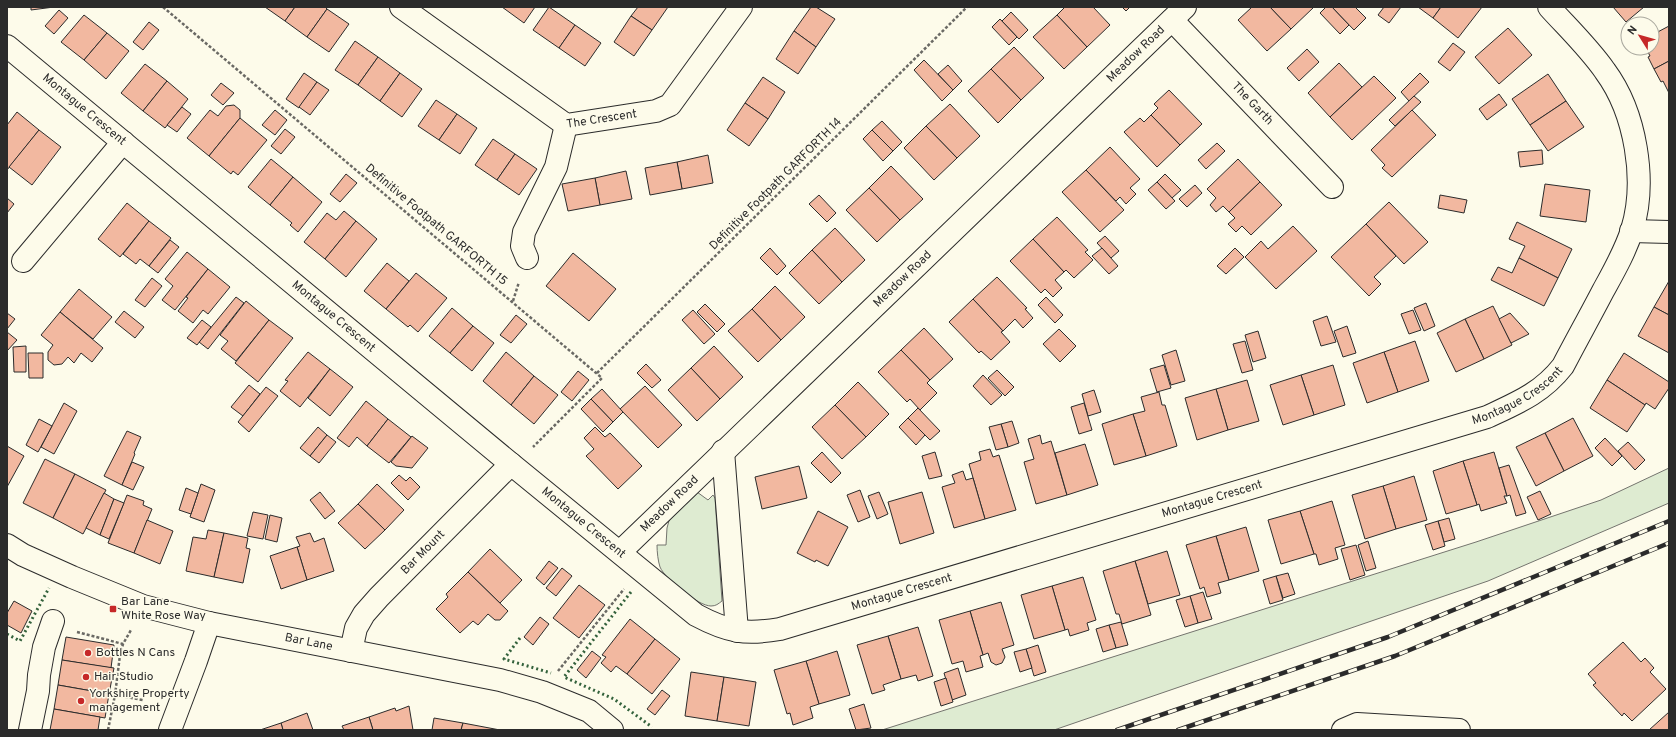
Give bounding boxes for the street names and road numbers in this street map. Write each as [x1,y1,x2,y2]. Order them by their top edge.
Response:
street label: Meadow Road [1103,22,1169,86]
street label: Montague Crescent [39,70,129,149]
street label: The Garth [1228,79,1277,129]
street label: The Crescent [565,106,638,133]
street label: Definitive Footpath GARFORTH 14 [706,114,846,254]
street label: Definitive Footpath GARFORTH 15 [361,161,511,289]
street label: Meadow Road [870,247,935,311]
street label: Montague Crescent [288,277,379,356]
street label: Montague Crescent [1470,364,1567,429]
street label: Meadow Road [637,472,702,536]
street label: Montague Crescent [1160,477,1264,522]
street label: Montague Crescent [538,484,629,562]
street label: Bar Mount [398,527,449,578]
street label: Montague Crescent [849,570,954,615]
street label: Bar Lane [283,630,334,655]

